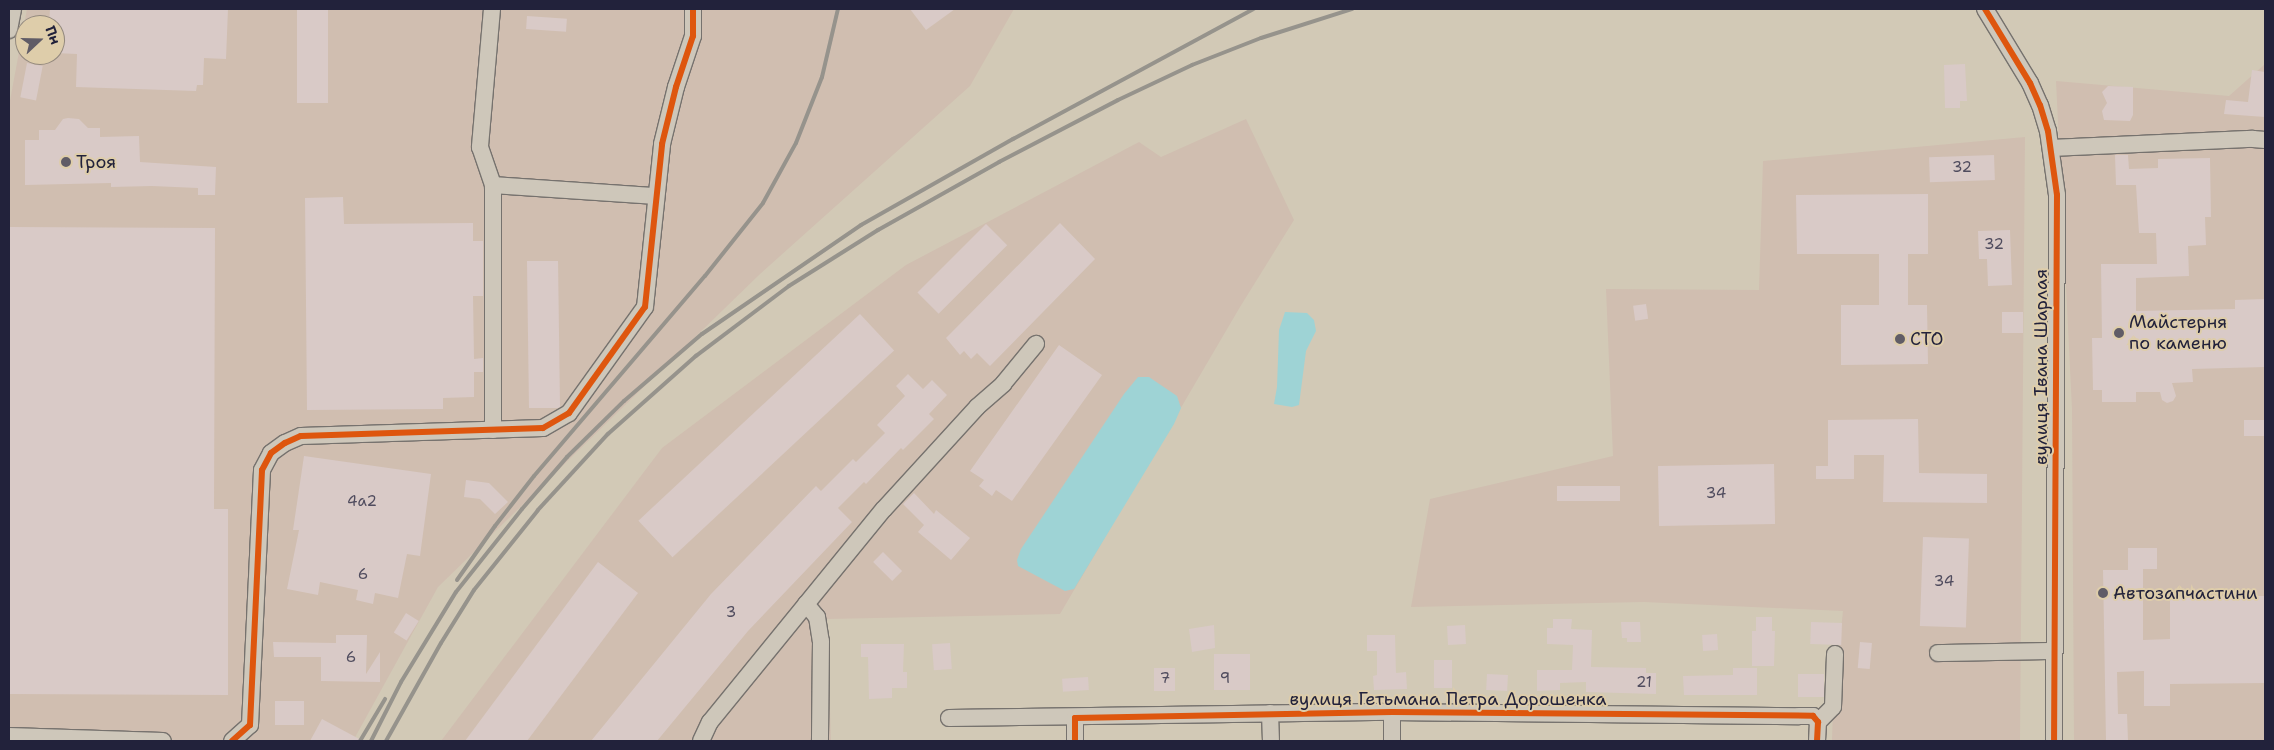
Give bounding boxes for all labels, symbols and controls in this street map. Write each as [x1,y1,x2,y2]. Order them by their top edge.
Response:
north arrow [15,15,65,65]
text: Пн [41,23,65,47]
place label: Троя [76,151,116,173]
marker: Троя [60,156,72,168]
house number: 32 [1952,159,1972,177]
house number: 32 [1984,236,2004,254]
street label: вулиця Івана Шарлая [2030,269,2052,465]
place label: Майстерня по каменю [2129,312,2227,354]
marker: Майстерня по каменю [2113,327,2125,339]
place label: СТО [1910,328,1943,350]
marker: СТО [1894,333,1906,345]
house number: 34 [1706,485,1726,503]
house number: 4а2 [347,493,377,511]
house number: 6 [358,566,368,584]
house number: 34 [1934,573,1954,591]
place label: Автозапчастини [2113,582,2257,604]
marker: Автозапчастини [2097,587,2109,599]
house number: 3 [726,604,736,622]
house number: 6 [346,649,356,667]
house number: 7 [1160,670,1170,688]
house number: 9 [1220,670,1230,688]
house number: 21 [1636,674,1652,692]
street label: вулиця Гетьмана Петра Дорошенка [1289,688,1607,710]

